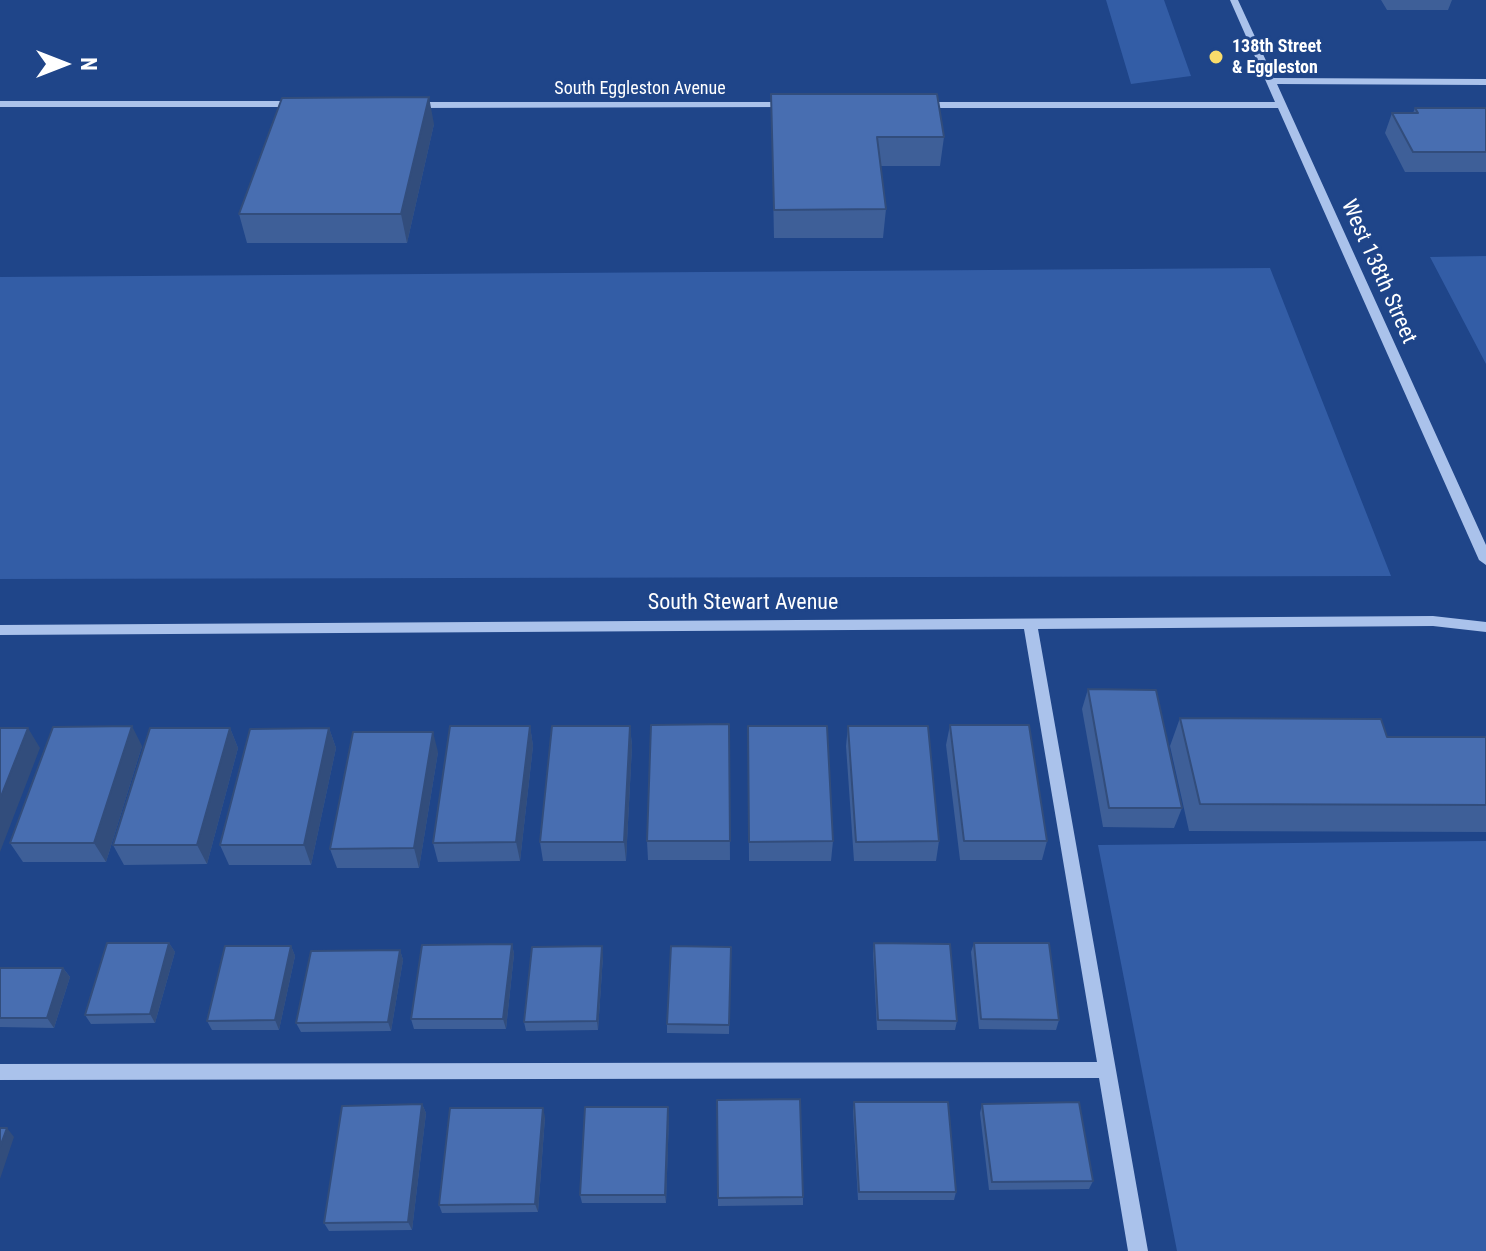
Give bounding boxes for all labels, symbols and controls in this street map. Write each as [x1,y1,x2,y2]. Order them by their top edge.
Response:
north arrow [24,24,104,104]
place label: 138th Street & Eggleston [1232,36,1322,78]
marker: 138th Street & Eggleston [1207,48,1225,66]
text: N [76,57,101,71]
street label: South Eggleston Avenue [554,78,726,100]
street label: West 138th Street [1334,196,1422,348]
street label: South Stewart Avenue [648,590,838,616]

